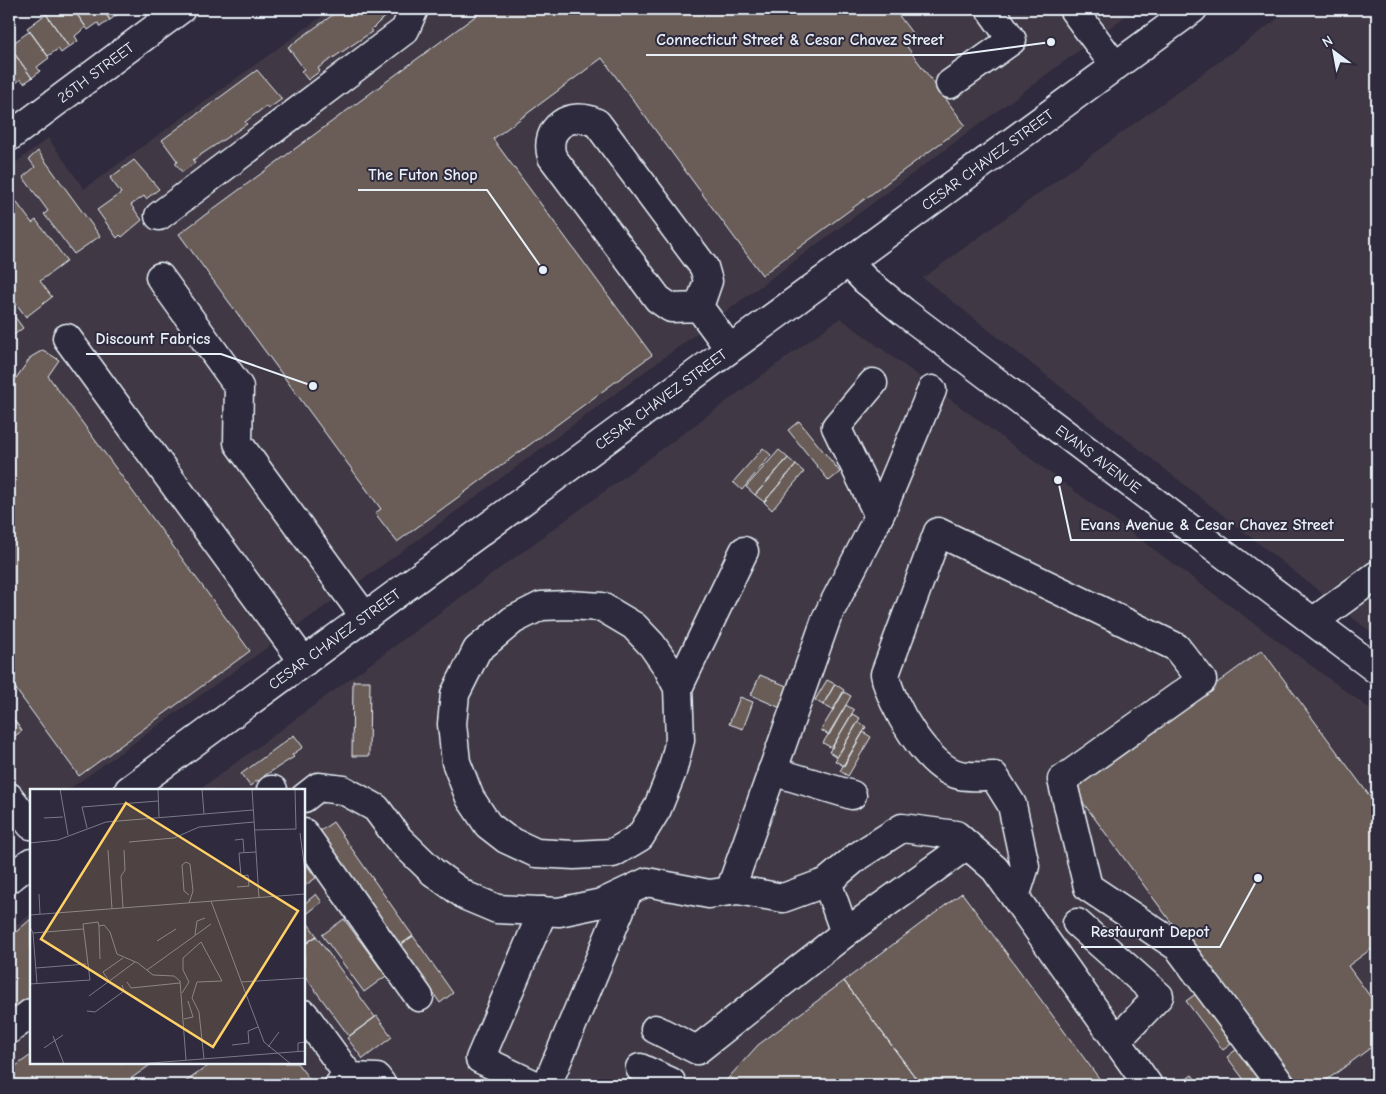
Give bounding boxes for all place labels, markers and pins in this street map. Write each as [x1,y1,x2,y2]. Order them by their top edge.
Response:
callout: Connecticut Street & Cesar Chavez Street [646,24,954,55]
callout: The Futon Shop [358,159,487,190]
callout: Discount Fabrics [86,323,221,354]
callout: Evans Avenue & Cesar Chavez Street [1071,509,1344,540]
callout: Restaurant Depot [1081,916,1220,947]

